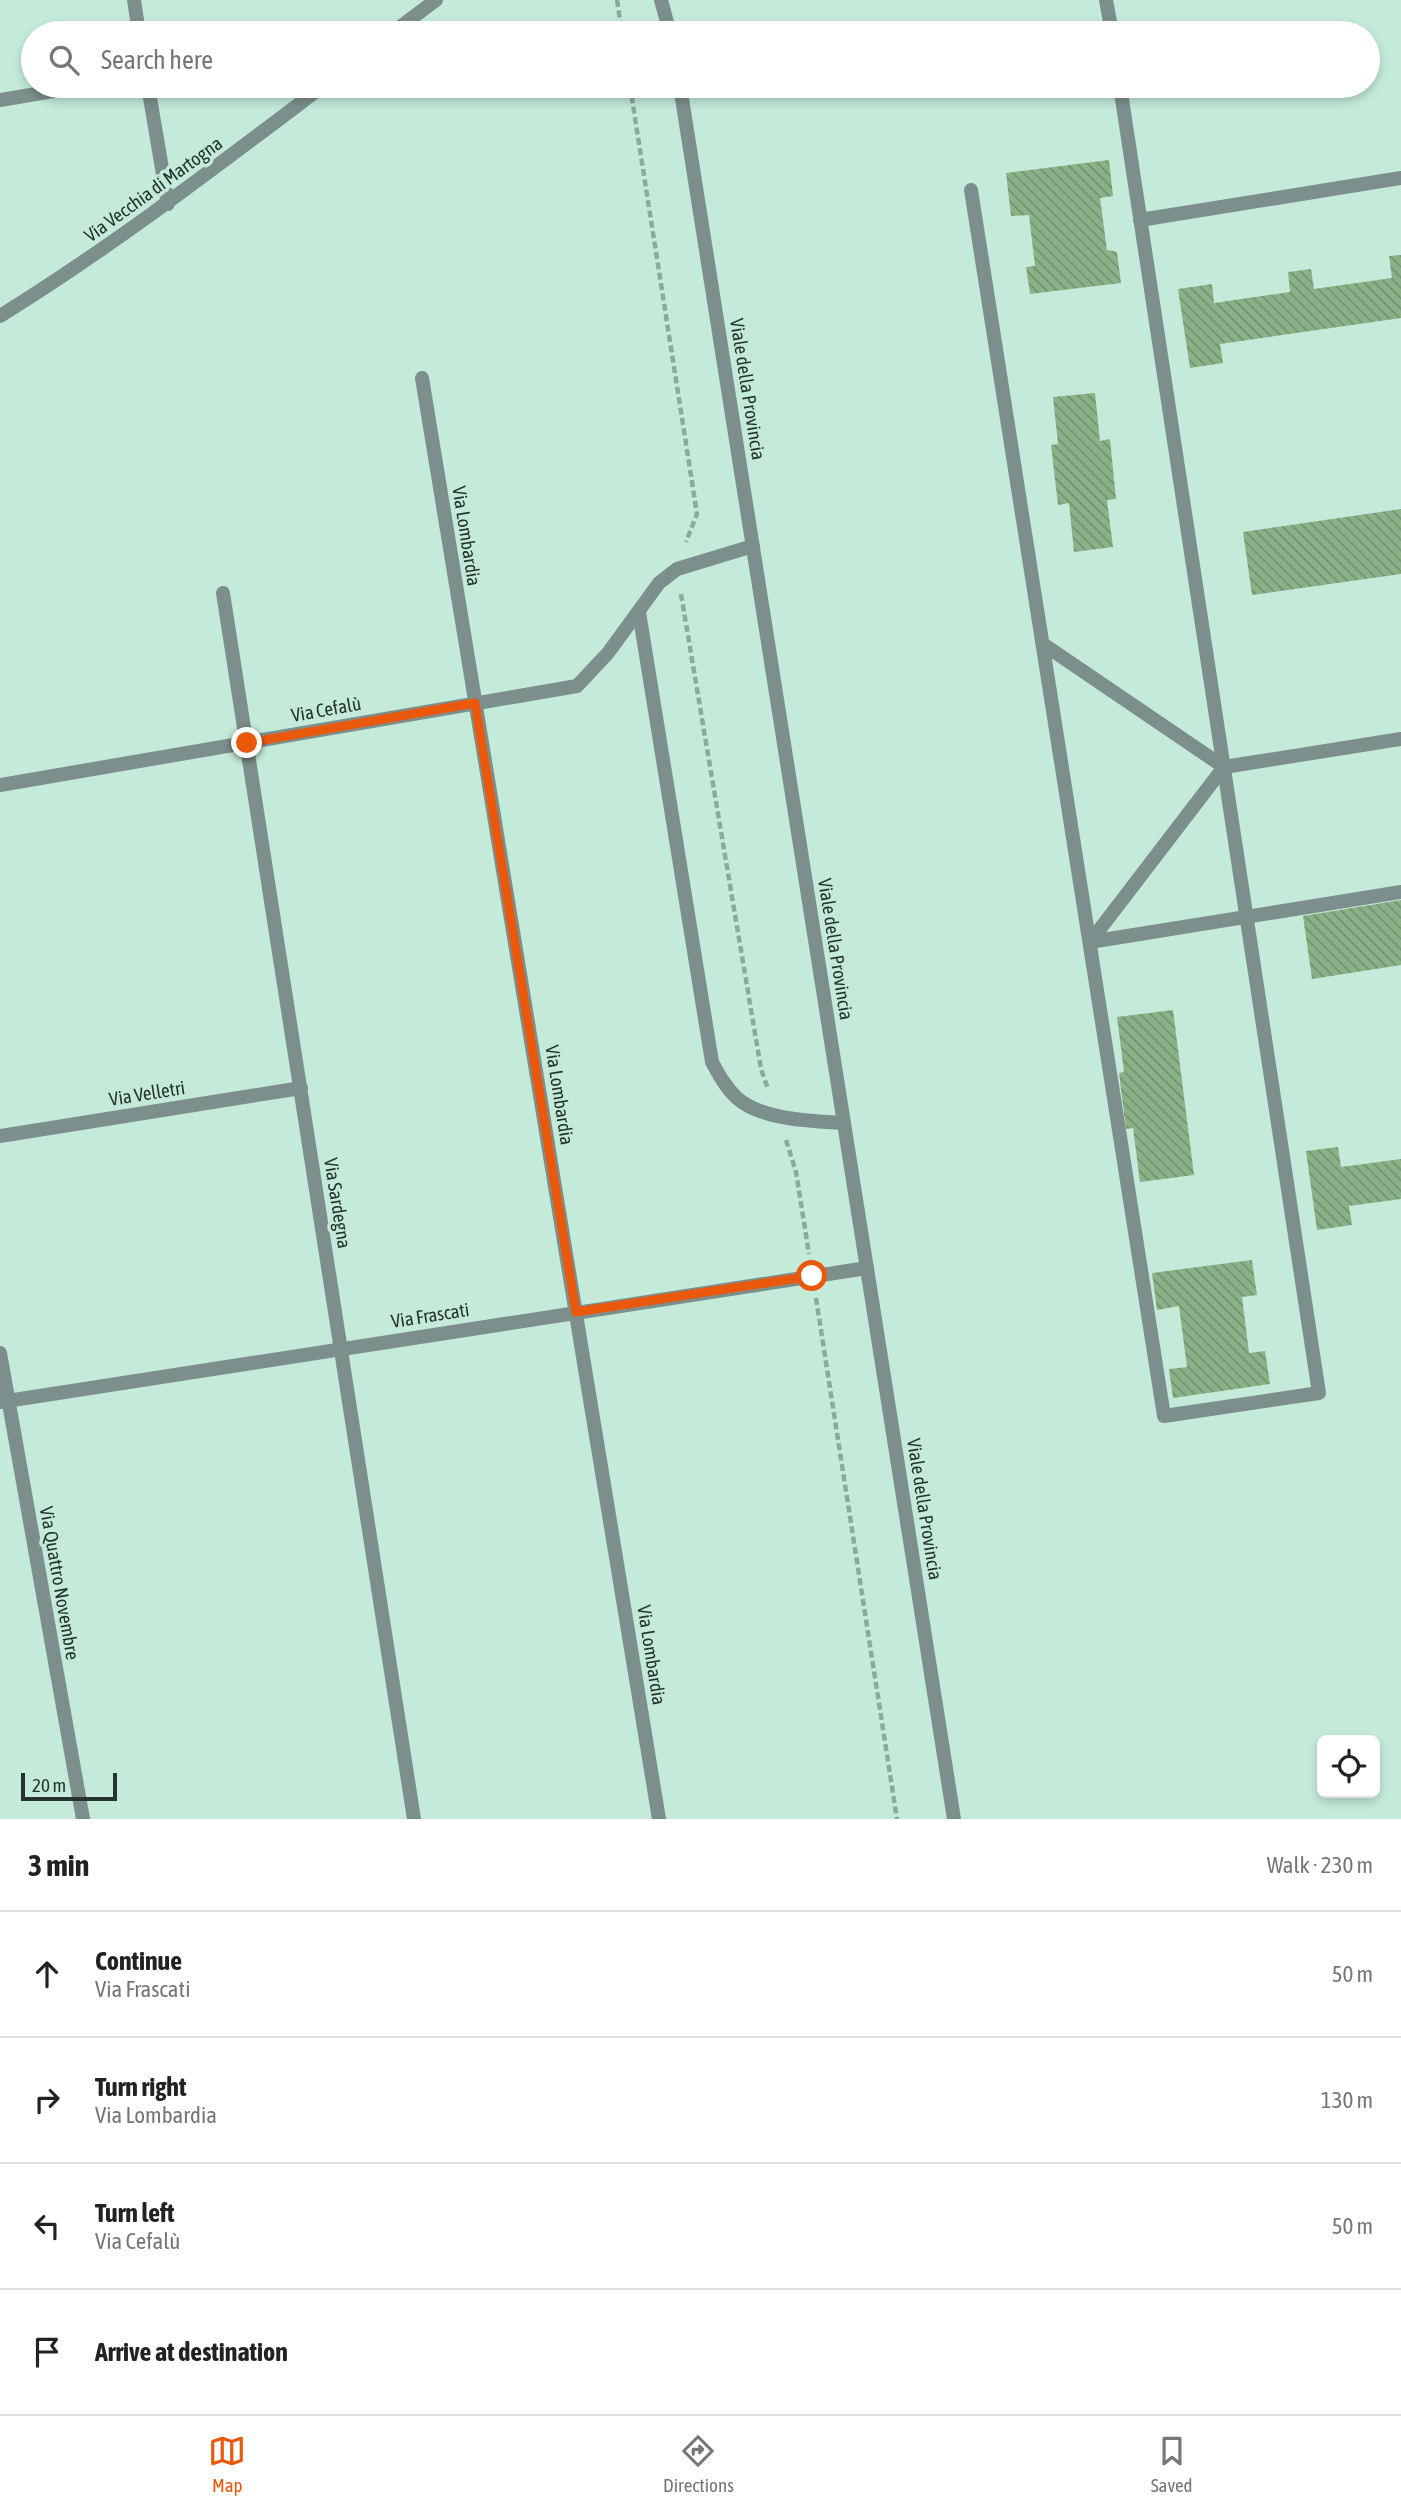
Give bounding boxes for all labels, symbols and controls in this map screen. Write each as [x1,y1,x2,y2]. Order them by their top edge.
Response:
search box [21,21,1380,98]
icon: search [45,41,83,79]
text: Search here [101,45,213,75]
street label: Via Vecchia di Martogna [80,132,226,246]
street label: Viale della Provincia [726,317,770,461]
street label: Via Lombardia [448,485,486,587]
street label: Via Cefalù [289,692,363,726]
route end [231,727,262,758]
street label: Viale della Provincia [814,877,858,1021]
street label: Via Lombardia [541,1044,579,1146]
street label: Via Velletri [108,1076,186,1110]
street label: Via Sardegna [320,1156,356,1250]
route start [796,1260,827,1291]
street label: Via Frascati [389,1298,471,1332]
street label: Viale della Provincia [903,1437,947,1581]
street label: Via Quattro Novembre [36,1505,84,1661]
street label: Via Lombardia [633,1604,671,1706]
map controls [1317,1735,1380,1798]
button: locate [1317,1735,1380,1798]
scale bar [21,1770,117,1802]
text: 20 m [32,1774,66,1796]
text: 3 min [28,1848,89,1882]
text: Walk · 230 m [1267,1852,1373,1878]
text: Continue [95,1946,182,1976]
icon: ahead [28,1955,66,1993]
text: 50 m [1332,1961,1373,1987]
text: Via Frascati [95,1976,190,2002]
text: Turn right [95,2072,186,2102]
icon: right [28,2081,66,2119]
text: 130 m [1321,2087,1373,2113]
text: Via Lombardia [95,2102,217,2128]
text: Turn left [95,2198,175,2228]
icon: left [28,2207,66,2245]
text: 50 m [1332,2213,1373,2239]
text: Via Cefalù [95,2228,180,2254]
icon: arrive [28,2333,66,2371]
text: Arrive at destination [95,2337,288,2367]
tab: Map [208,2432,246,2496]
tab: Directions [663,2432,734,2496]
tab: Saved [1151,2432,1193,2496]

